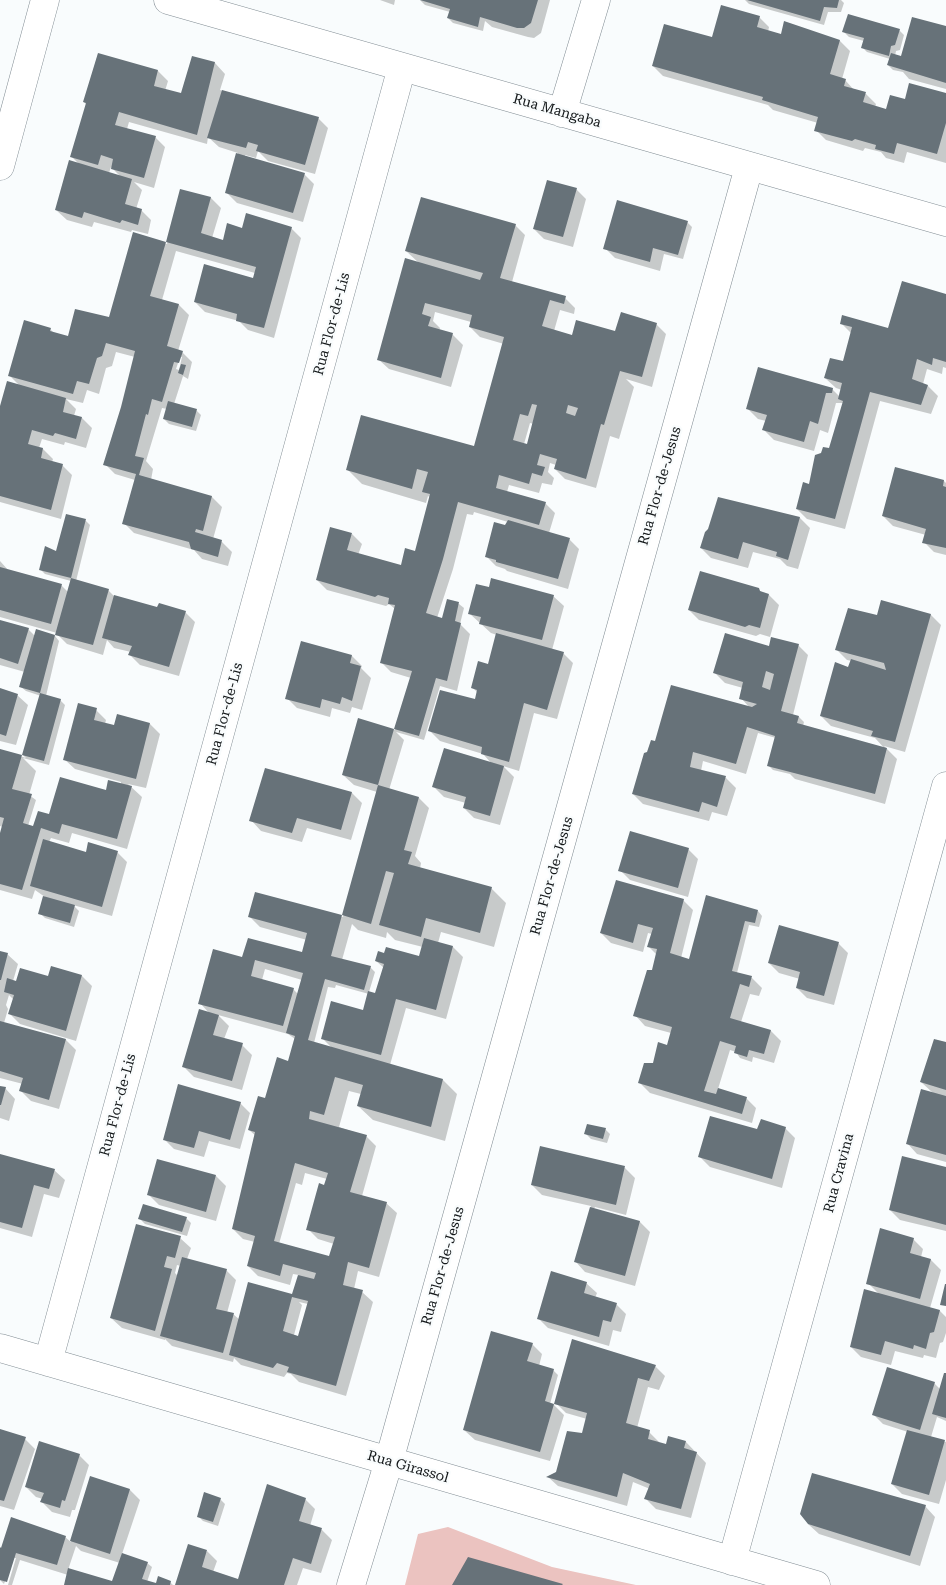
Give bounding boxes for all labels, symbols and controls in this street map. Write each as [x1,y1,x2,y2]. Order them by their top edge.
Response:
street label: Rua Mangaba [511,90,603,132]
street label: Rua Flor-de-Lis [310,271,354,377]
street label: Rua Flor-de-Jesus [635,425,685,547]
street label: Rua Flor-de-Lis [203,661,247,767]
street label: Rua Flor-de-Jesus [527,815,577,937]
street label: Rua Flor-de-Lis [96,1052,140,1158]
street label: Rua Cravina [820,1131,858,1215]
street label: Rua Flor-de-Jesus [418,1205,468,1327]
street label: Rua Girassol [365,1447,451,1487]

